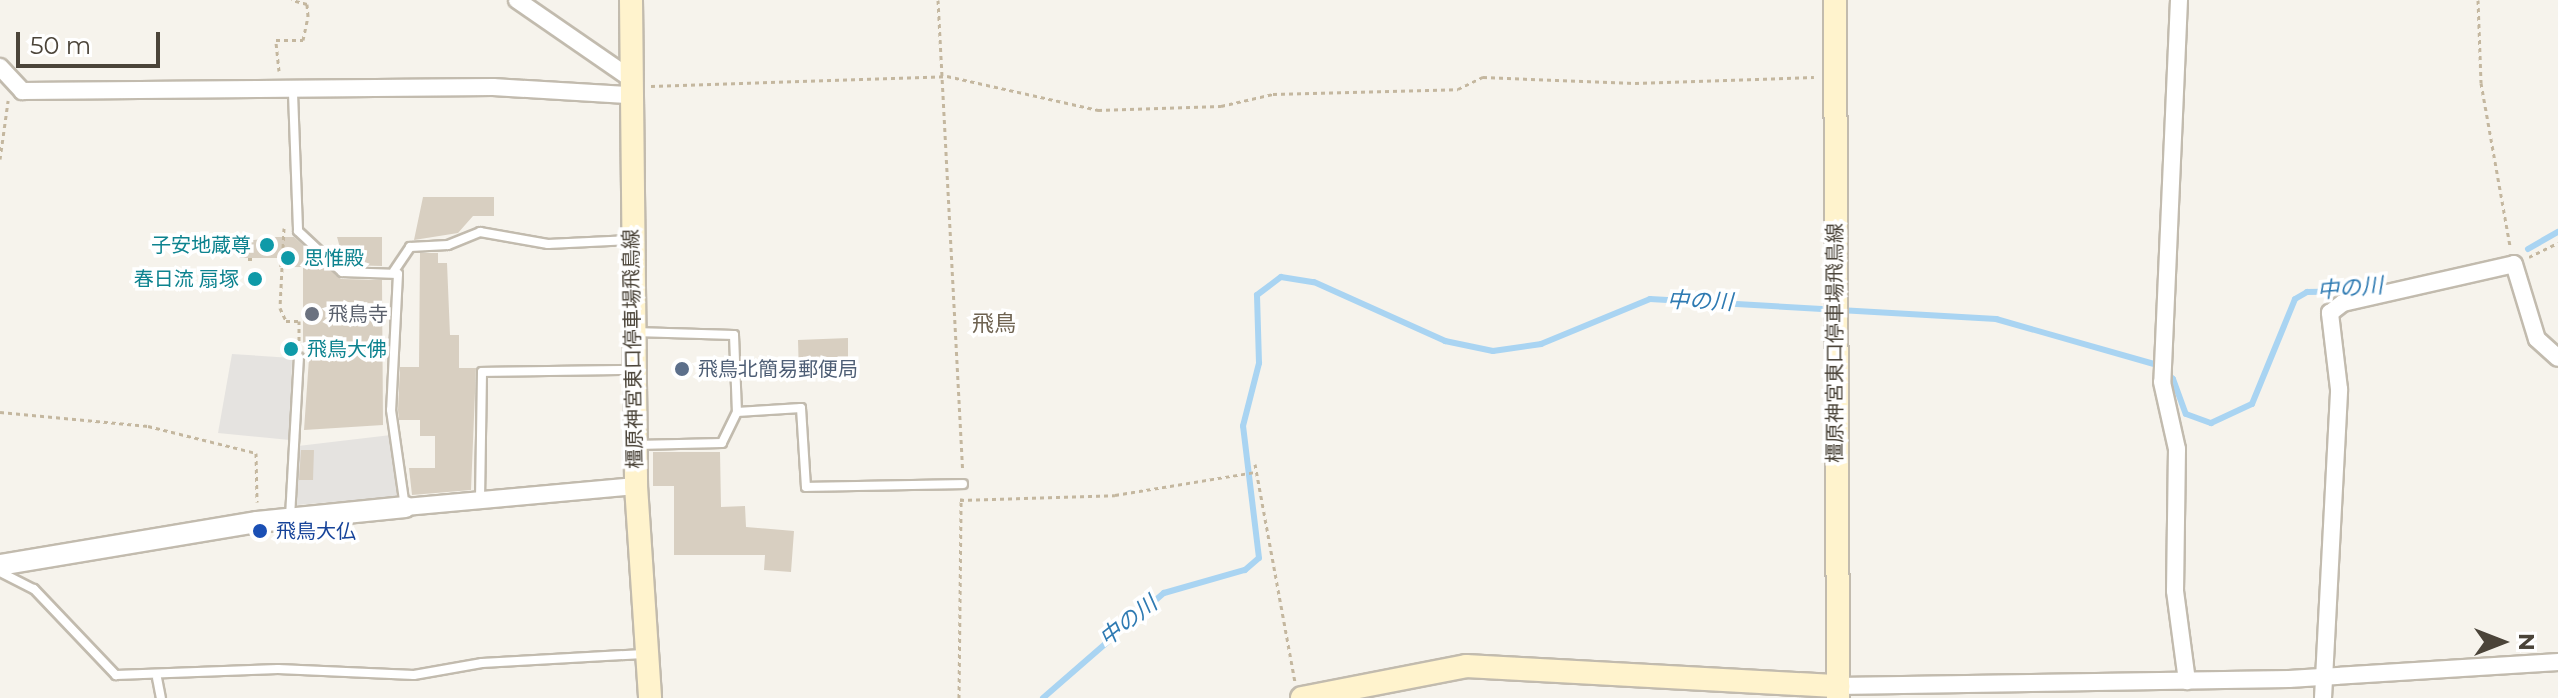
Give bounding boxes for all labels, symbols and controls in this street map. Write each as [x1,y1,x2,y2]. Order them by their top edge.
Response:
scale bar [20,16,164,66]
text: 50 m [30,31,91,60]
street label: 橿原神宮東口停車場飛鳥線 [1823,223,1847,463]
street label: 橿原神宮東口停車場飛鳥線 [619,229,647,469]
place label: 子安地蔵尊 [151,233,251,257]
marker: 子安地蔵尊 [258,236,276,254]
place label: 思惟殿 [304,246,364,270]
marker: 思惟殿 [279,249,297,267]
place label: 春日流 扇塚 [134,267,239,291]
marker: 春日流 扇塚 [246,270,264,288]
water label: 中の川 [2316,272,2384,304]
water label: 中の川 [1667,287,1733,315]
place label: 飛鳥寺 [328,302,388,326]
marker: 飛鳥寺 [303,305,321,323]
district label: 飛鳥 [972,311,1016,337]
place label: 飛鳥大佛 [307,337,387,361]
marker: 飛鳥大佛 [282,340,300,358]
place label: 飛鳥北簡易郵便局 [698,357,858,381]
marker: 飛鳥北簡易郵便局 [673,360,691,378]
place label: 飛鳥大仏 [276,519,356,543]
marker: 飛鳥大仏 [251,522,269,540]
water label: 中の川 [1094,590,1162,652]
north arrow [2462,602,2542,682]
text: N [2513,633,2540,651]

